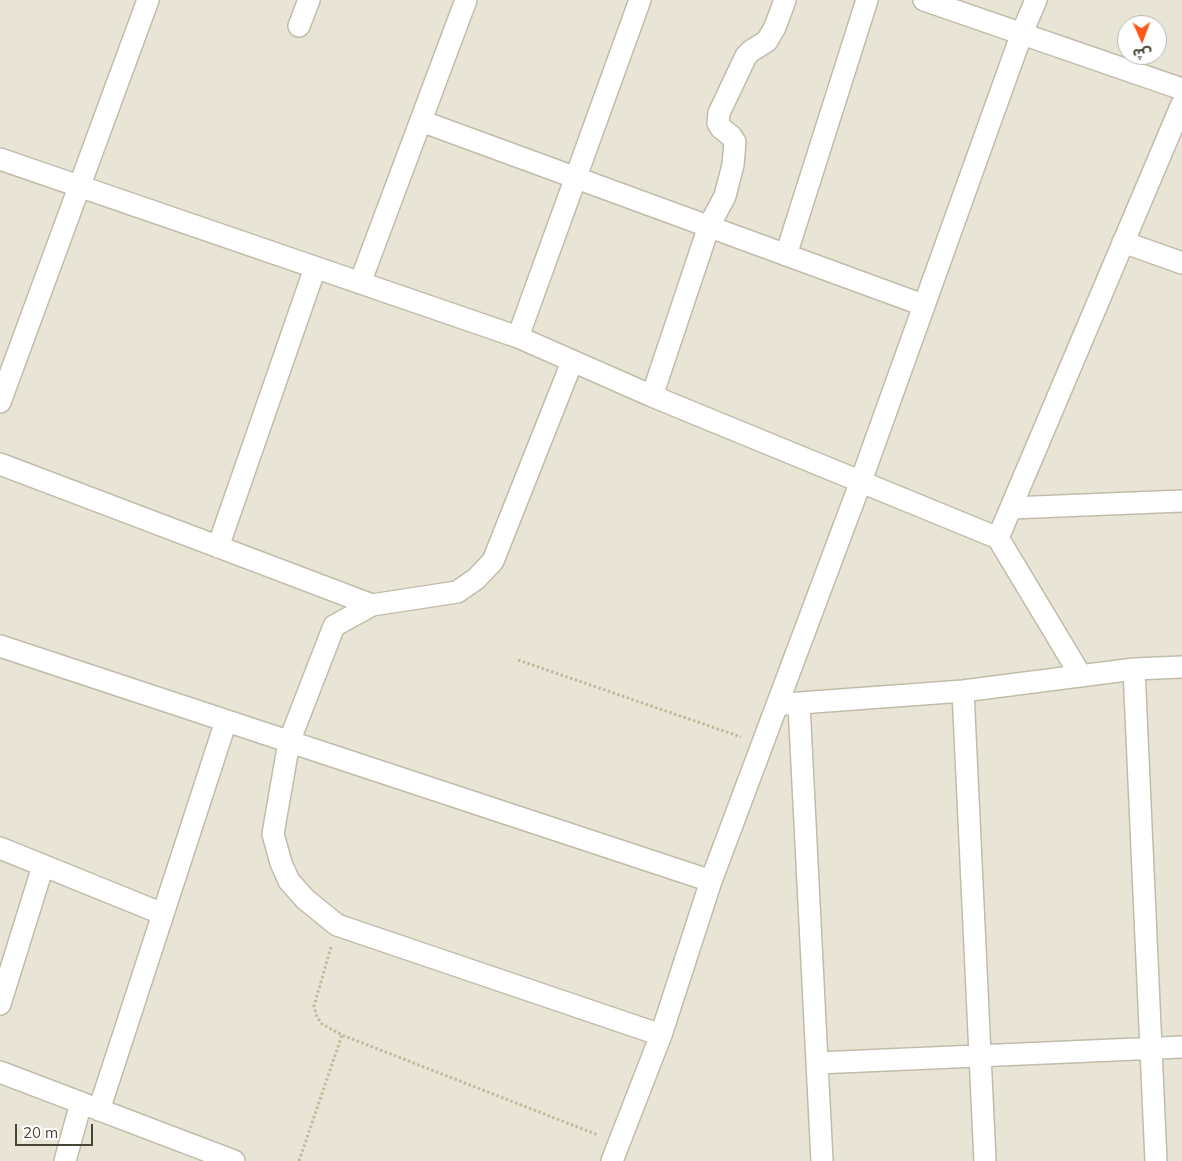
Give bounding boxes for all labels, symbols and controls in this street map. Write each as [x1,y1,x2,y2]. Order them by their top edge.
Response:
north arrow [1117,15,1167,65]
text: ش [1133,45,1152,63]
scale bar [18,1114,95,1146]
text: 20 m [23,1123,58,1142]

